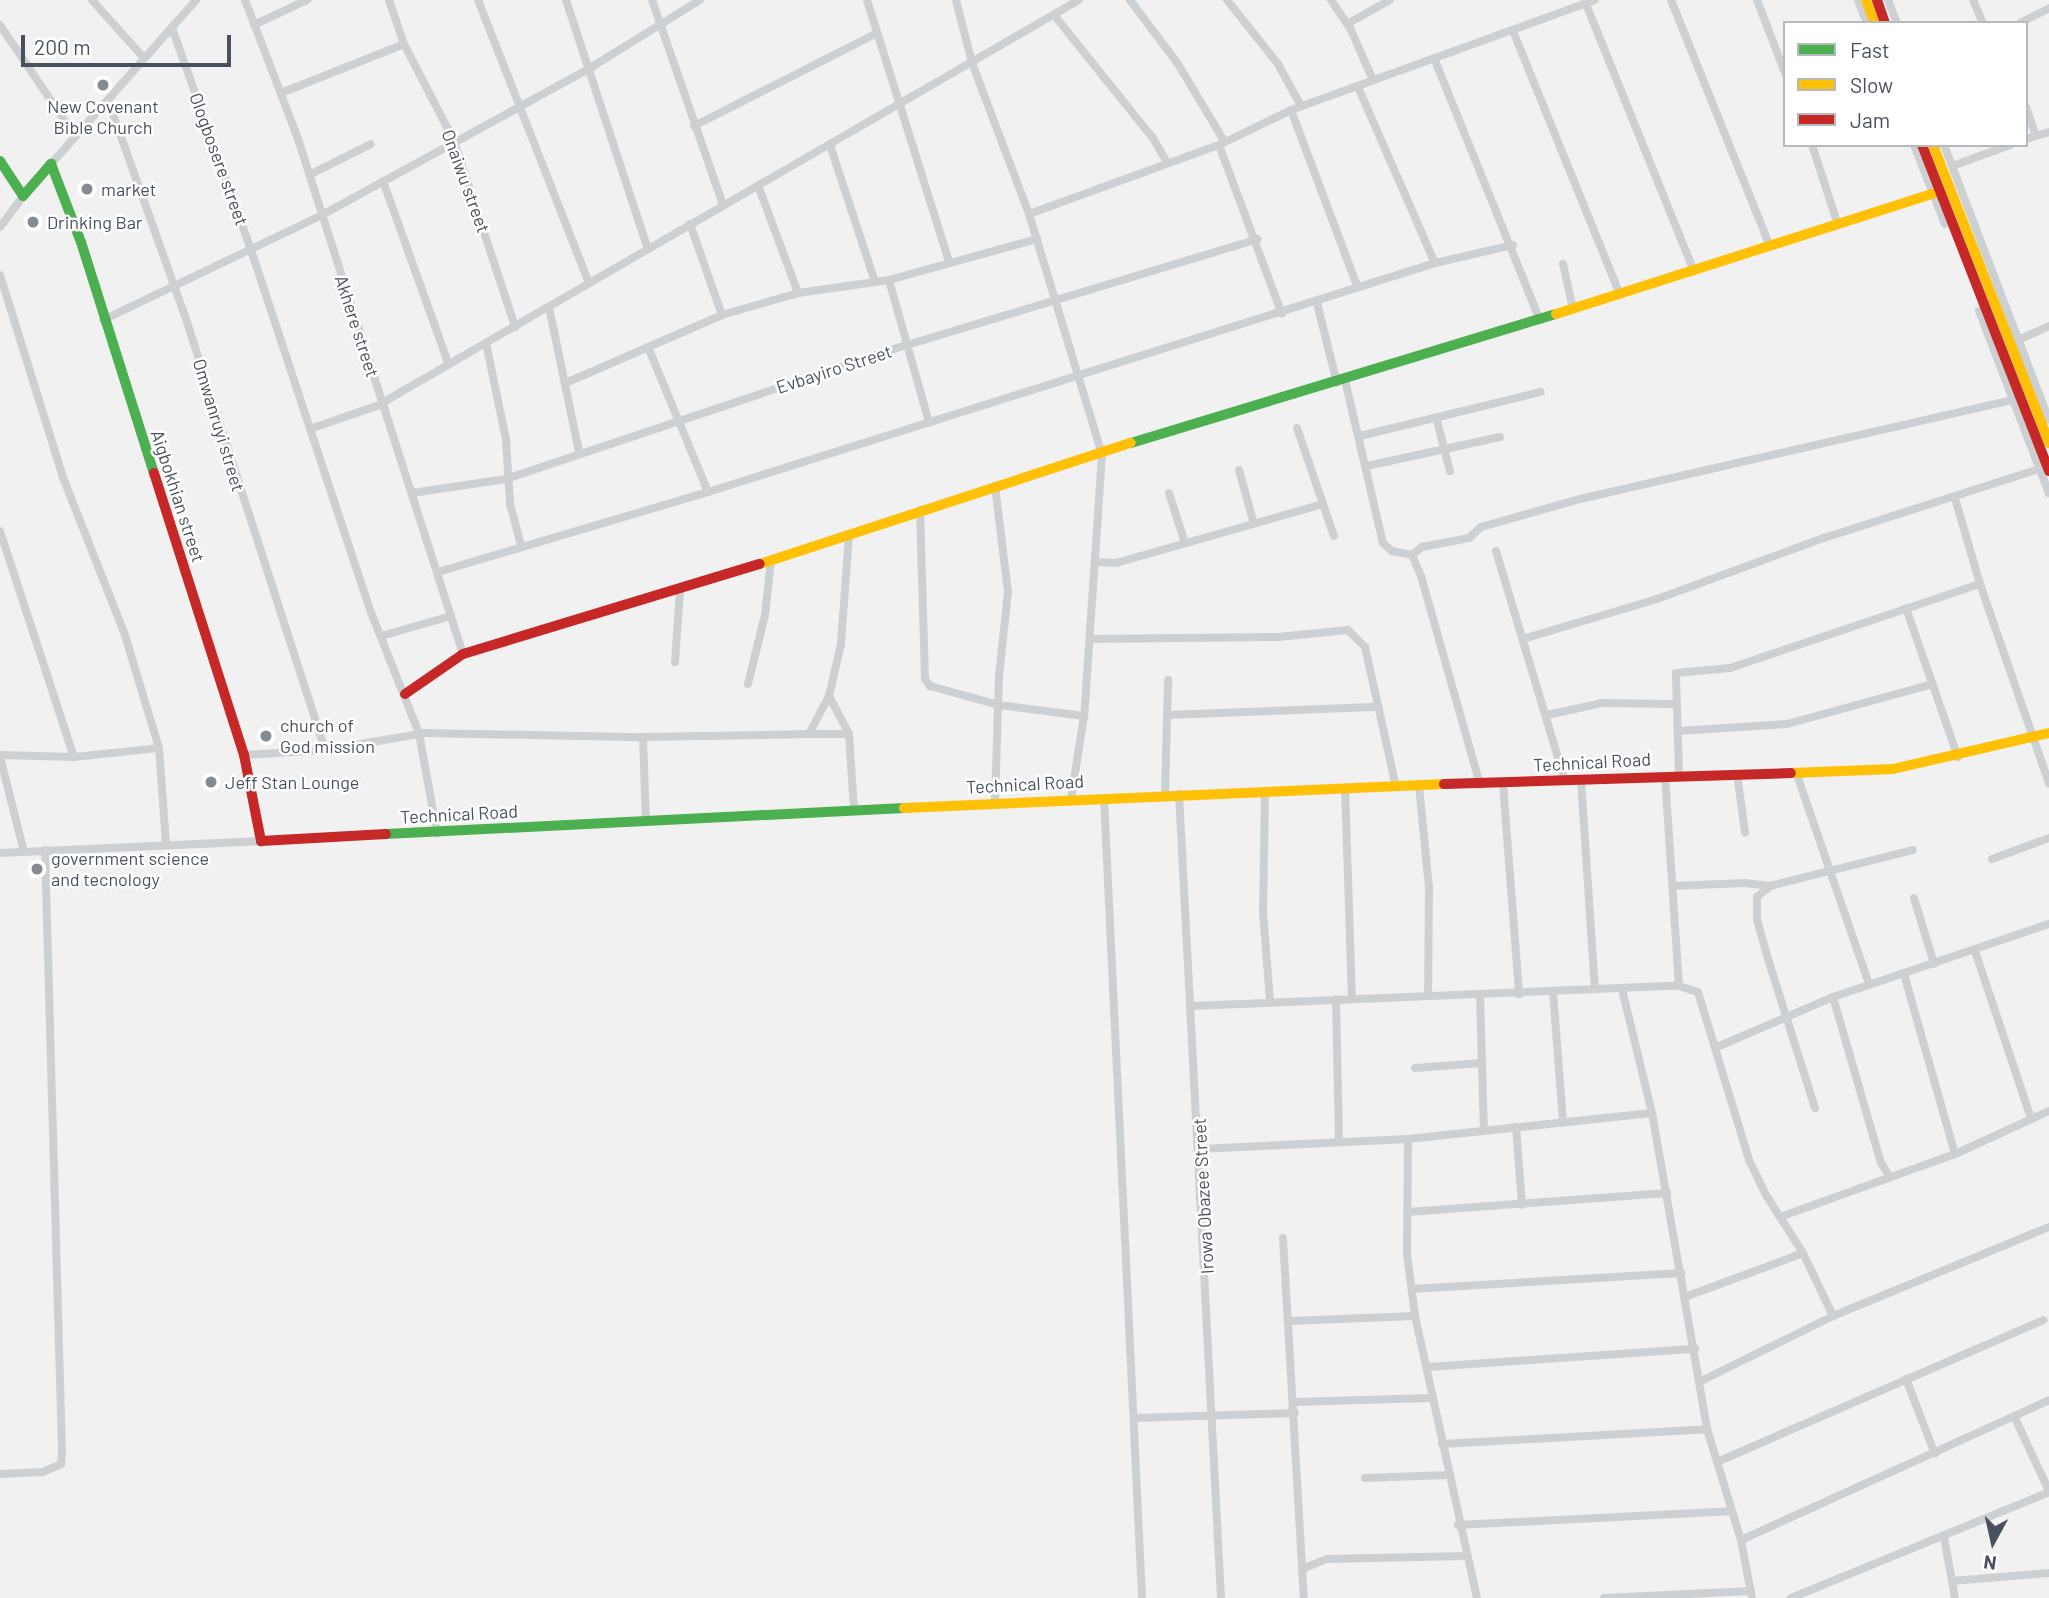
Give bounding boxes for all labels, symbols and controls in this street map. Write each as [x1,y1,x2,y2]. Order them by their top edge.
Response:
scale bar [24,21,234,65]
legend [1783,21,2028,147]
text: 200 m [34,34,91,59]
text: Fast [1850,37,1890,62]
text: Slow [1850,72,1893,97]
marker: New Covenant Bible Church [95,77,111,93]
street label: Ologbosere street [185,90,253,228]
place label: New Covenant Bible Church [47,96,159,138]
text: Jam [1850,107,1890,132]
street label: Onaiwu street [437,126,495,236]
place label: market [101,178,156,200]
marker: market [79,181,95,197]
place label: Drinking Bar [47,211,142,233]
marker: Drinking Bar [25,214,41,230]
street label: Akhere street [330,272,384,380]
street label: Evbayiro Street [773,340,895,398]
street label: Omwanruyi street [189,356,249,494]
street label: Aigbokhian street [146,427,210,565]
place label: church of God mission [280,715,375,758]
marker: church of God mission [258,728,274,744]
street label: Technical Road [1533,748,1651,776]
street label: Technical Road [966,770,1084,798]
place label: Jeff Stan Lounge [225,771,359,793]
marker: Jeff Stan Lounge [203,774,219,790]
street label: Technical Road [400,800,518,828]
place label: government science and tecnology [51,848,209,890]
marker: government science and tecnology [29,861,45,877]
street label: Irowa Obazee Street [1188,1117,1218,1275]
north arrow [1958,1507,2028,1577]
text: N [1982,1551,1998,1576]

